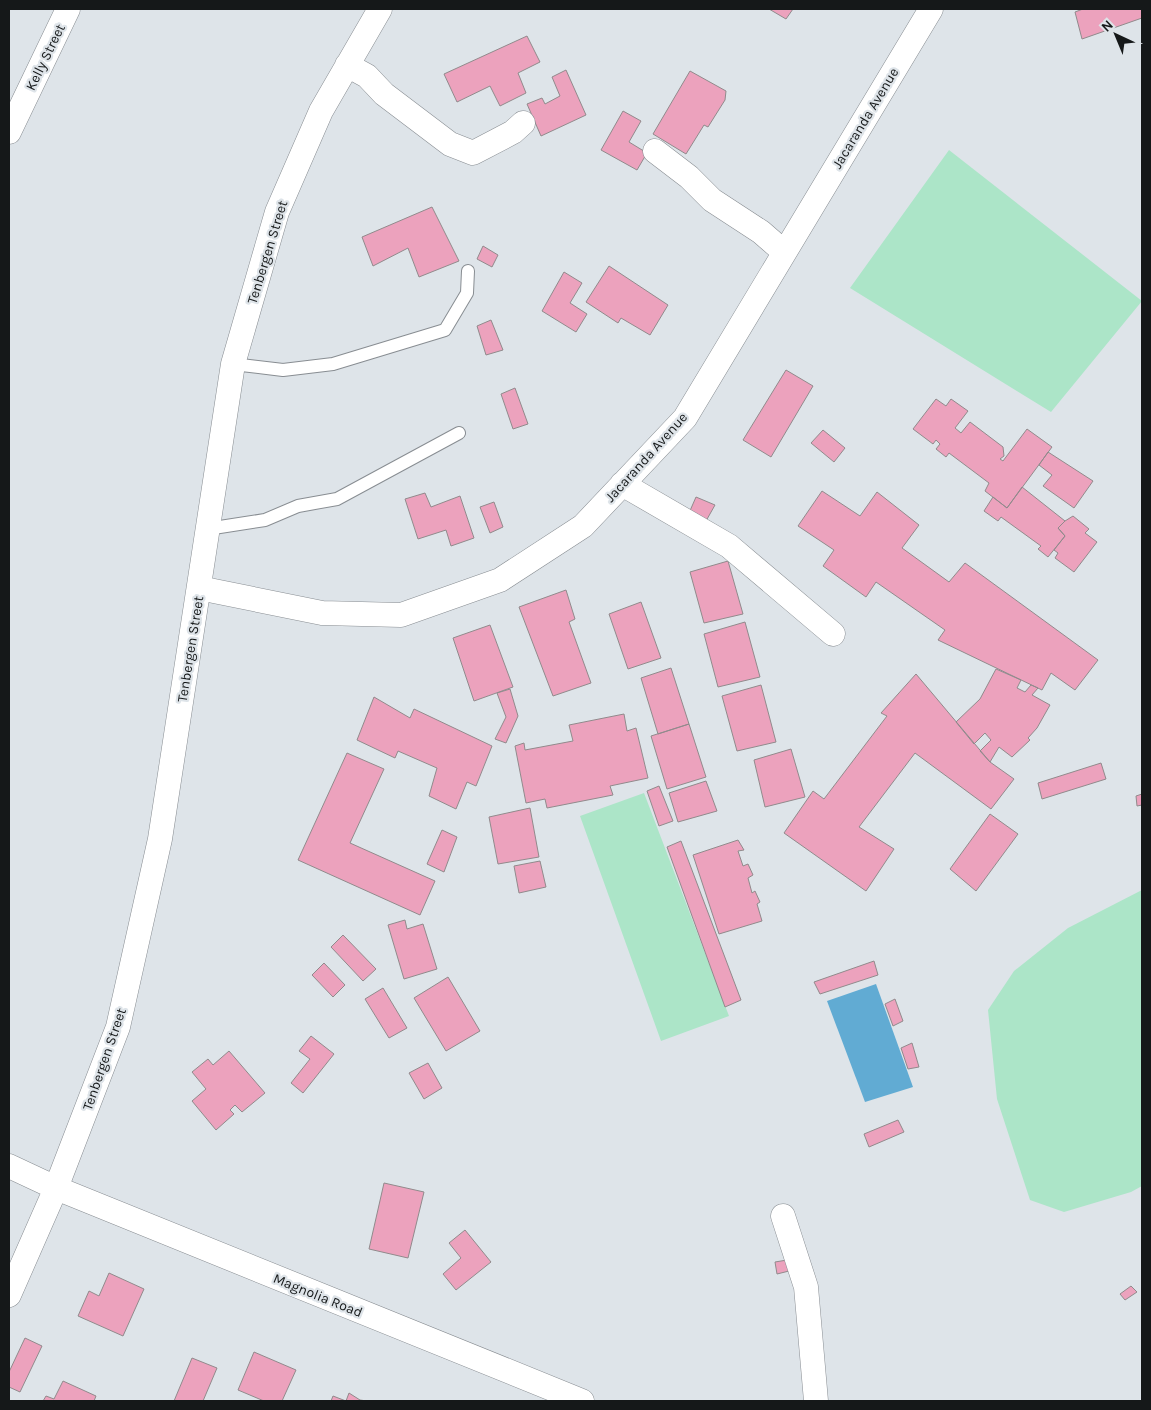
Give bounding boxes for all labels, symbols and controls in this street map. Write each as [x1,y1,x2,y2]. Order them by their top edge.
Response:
north arrow [1091,10,1141,60]
text: N [1098,16,1117,36]
street label: Kelly Street [22,21,69,93]
street label: Jacaranda Avenue [829,65,902,172]
street label: Tenbergen Street [244,198,291,306]
street label: Jacaranda Avenue [602,409,691,506]
street label: Tenbergen Street [174,595,207,703]
street label: Tenbergen Street [79,1006,130,1113]
street label: Magnolia Road [271,1270,365,1321]

